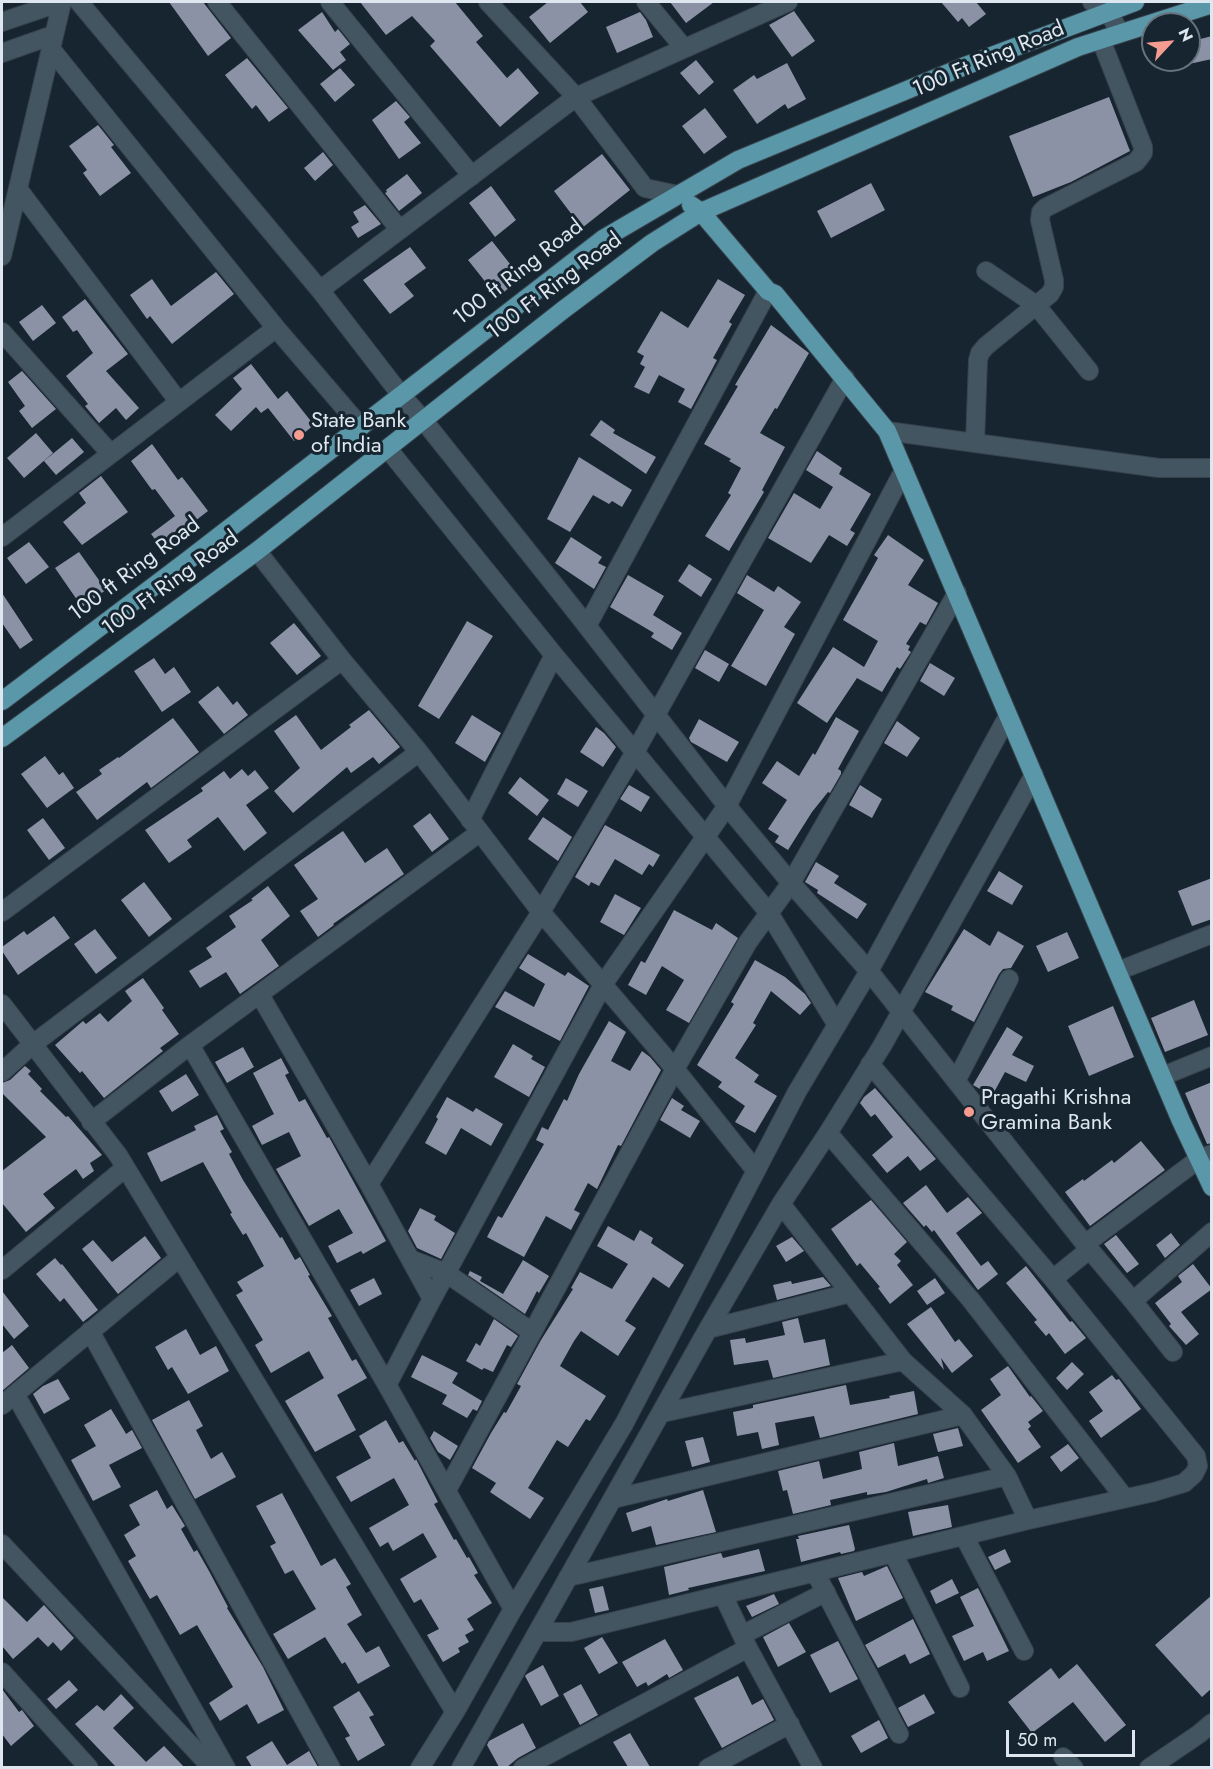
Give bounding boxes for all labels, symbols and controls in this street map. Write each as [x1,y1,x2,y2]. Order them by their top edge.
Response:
north arrow [1141,12,1201,72]
street label: 100 Ft Ring Road [909,16,1069,104]
text: N [1173,24,1199,46]
street label: 100 ft Ring Road [449,214,589,332]
street label: 100 Ft Ring Road [482,228,628,346]
place label: State Bank of India [311,409,406,460]
marker: State Bank of India [292,428,306,442]
street label: 100 ft Ring Road [64,512,206,628]
street label: 100 Ft Ring Road [98,526,244,642]
place label: Pragathi Krishna Gramina Bank [981,1086,1131,1138]
marker: Pragathi Krishna Gramina Bank [962,1105,976,1119]
scale bar [1009,1718,1138,1756]
text: 50 m [1017,1727,1057,1753]

